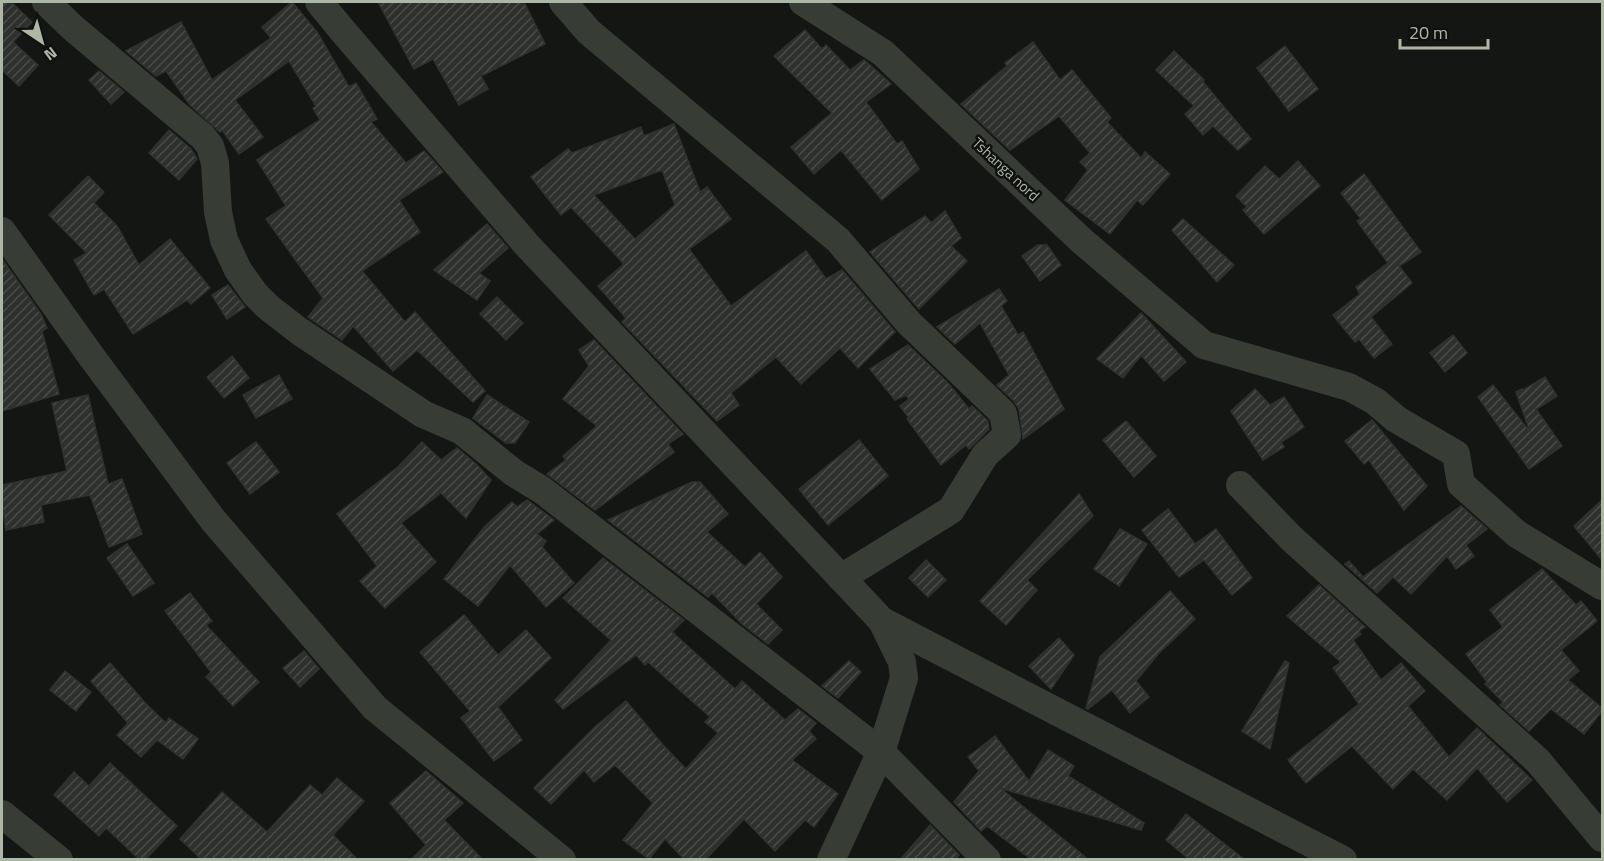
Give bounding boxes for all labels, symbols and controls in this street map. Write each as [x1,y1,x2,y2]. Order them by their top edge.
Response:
north arrow [12,12,72,72]
scale bar [1400,12,1488,50]
text: 20 m [1409,19,1448,46]
text: N [39,41,62,67]
street label: Tshanga nord [967,132,1045,206]

